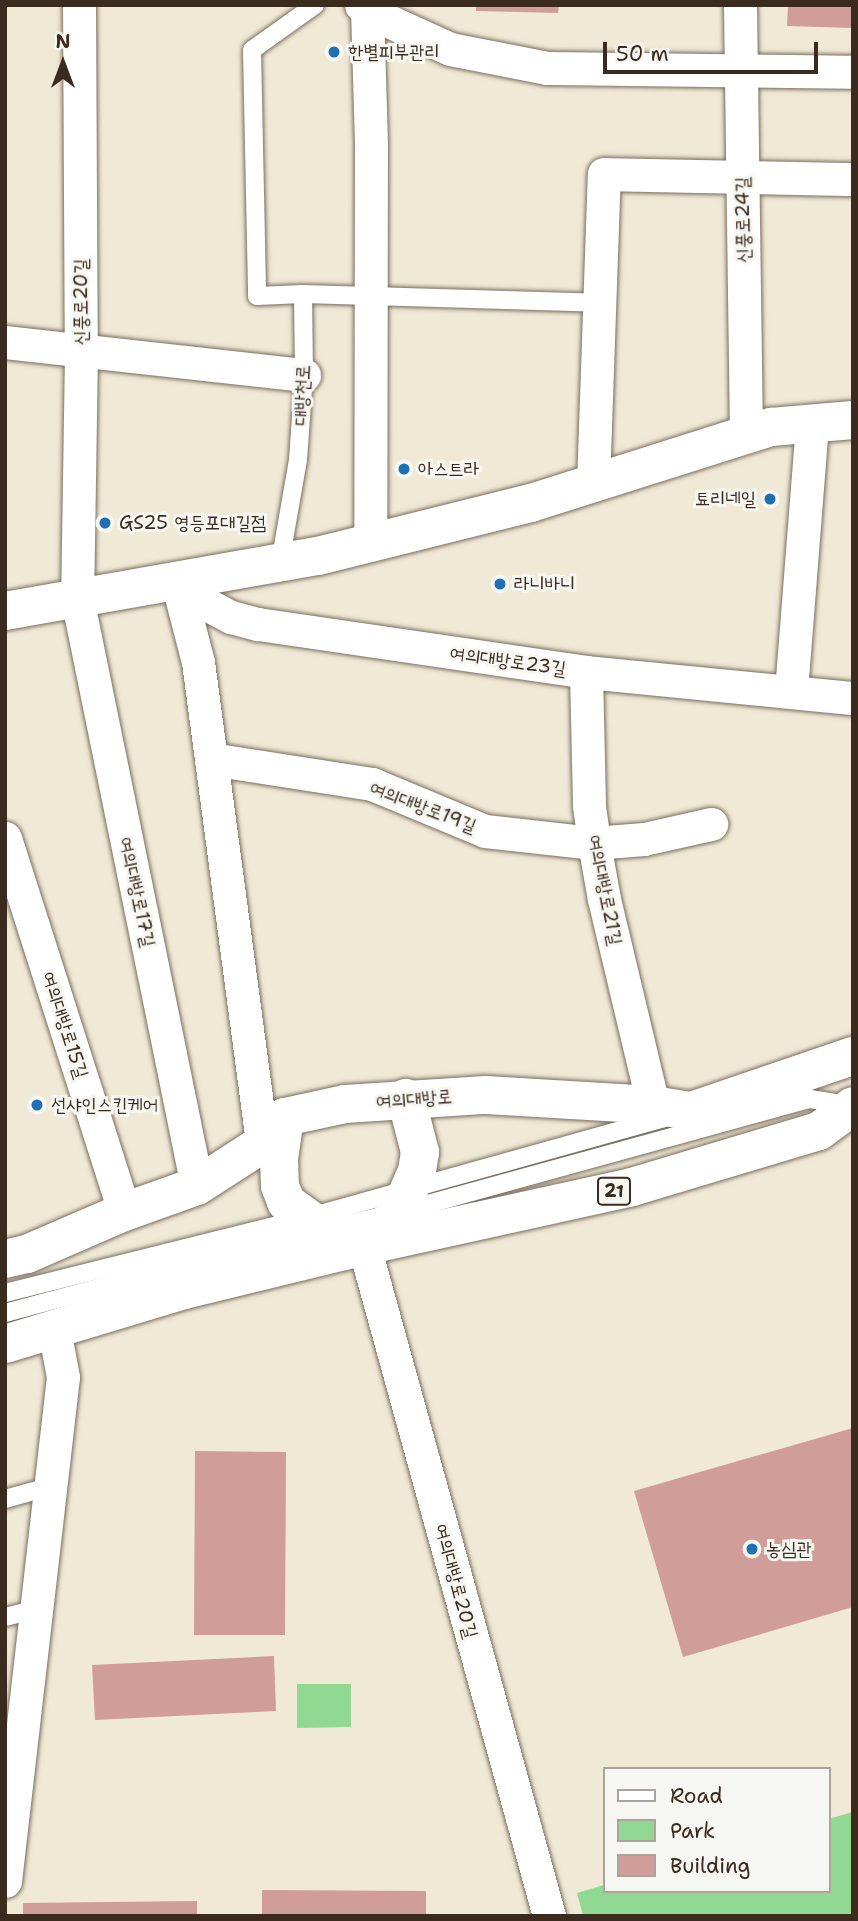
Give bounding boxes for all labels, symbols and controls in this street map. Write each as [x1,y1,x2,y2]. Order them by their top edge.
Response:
north arrow [28,28,98,98]
scale bar [606,28,821,72]
text: N [55,29,71,54]
text: 50 m [616,40,669,68]
place label: 한별피부관리 [348,41,440,63]
marker: 한별피부관리 [326,44,342,60]
street label: 신풍로24길 [731,177,755,263]
street label: 신풍로20길 [70,258,92,346]
street label: 대방천로 [289,364,315,426]
place label: 아스트라 [418,458,479,480]
marker: 아스트라 [396,461,412,477]
place label: 툐리네일 [695,488,756,510]
marker: 툐리네일 [762,491,778,507]
place label: GS25 영등포대길점 [119,512,266,534]
marker: GS25 영등포대길점 [97,515,113,531]
place label: 라니바니 [514,573,575,595]
marker: 라니바니 [492,576,508,592]
street label: 여의대방로23길 [448,642,568,680]
street label: 여의대방로19길 [367,776,479,838]
street label: 여의대방로21길 [583,833,627,947]
street label: 여의대방로17길 [114,835,160,949]
street label: 여의대방로15길 [37,969,93,1081]
street label: 여의대방로 [375,1085,453,1113]
place label: 선샤인스킨케어 [51,1094,158,1116]
marker: 선샤인스킨케어 [29,1097,45,1113]
road number: 21 [596,1176,632,1206]
street label: 여의대방로20길 [430,1521,482,1641]
place label: 농심관 [766,1538,812,1560]
marker: 농심관 [744,1541,760,1557]
legend [602,1767,830,1893]
text: Road [670,1782,723,1810]
text: Park [670,1817,715,1845]
text: Building [670,1852,750,1880]

